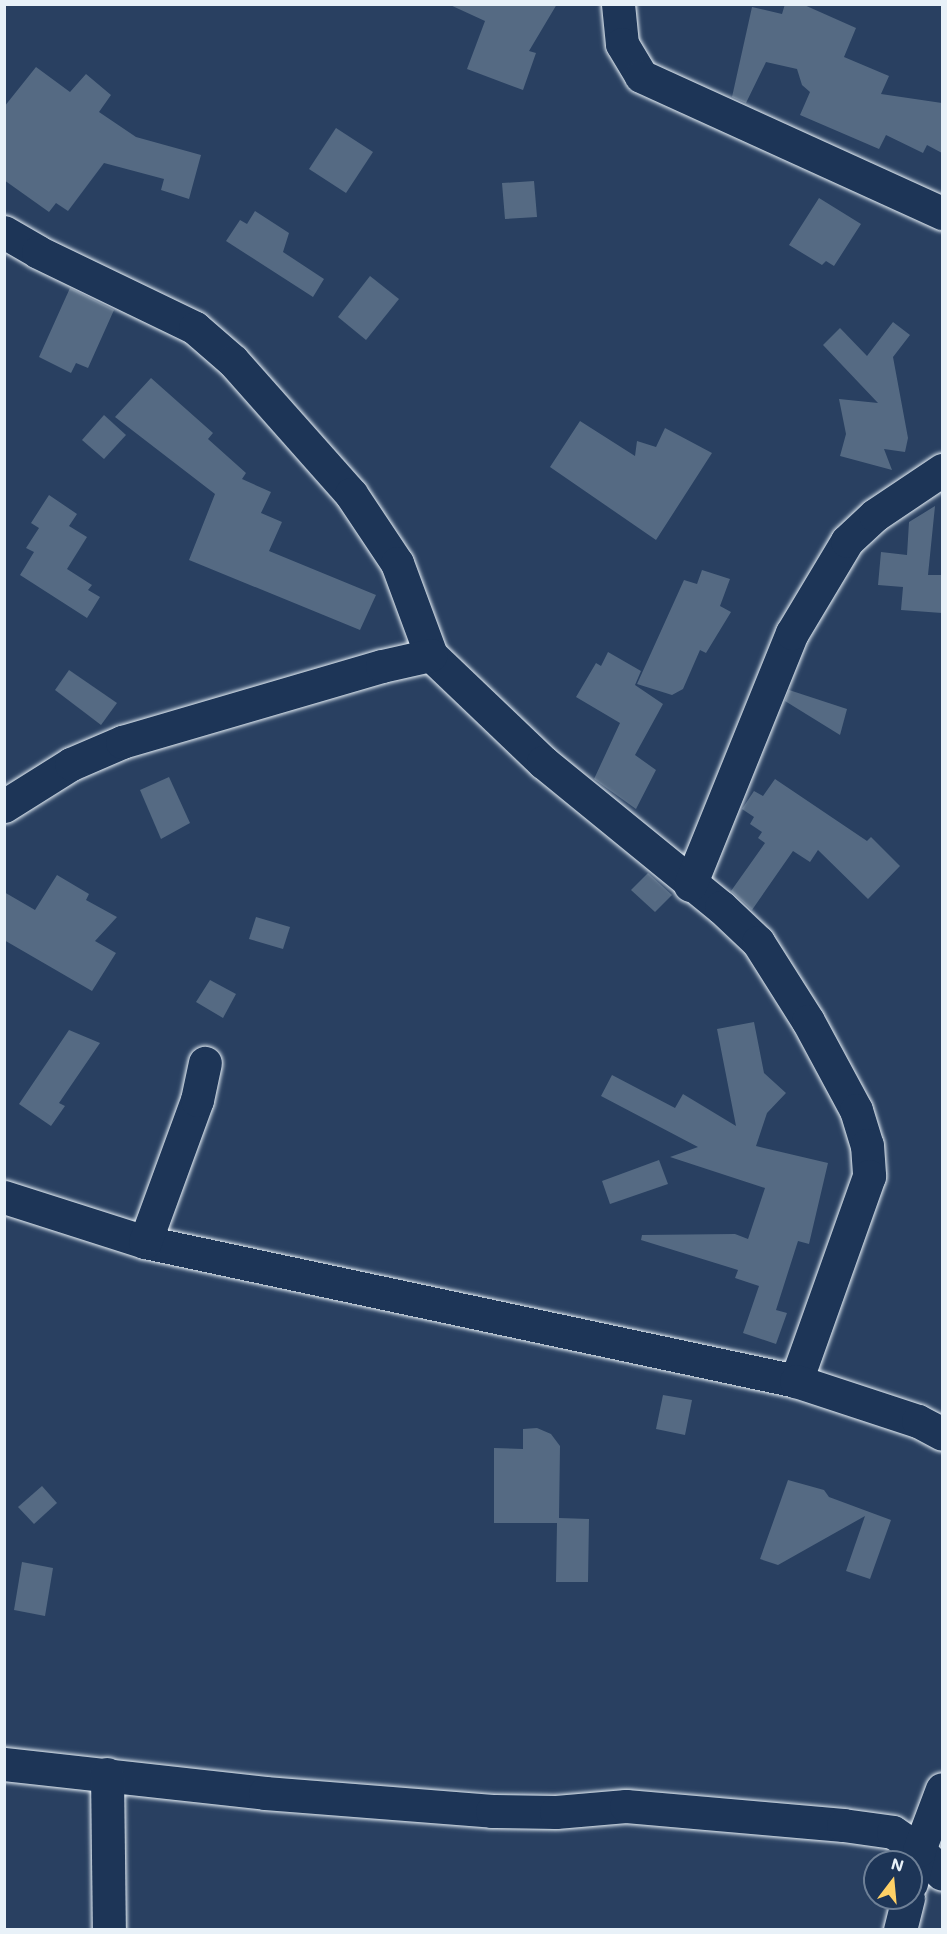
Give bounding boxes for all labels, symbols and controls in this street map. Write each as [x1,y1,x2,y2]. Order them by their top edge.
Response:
north arrow [863,1850,923,1910]
text: N [889,1852,906,1876]

